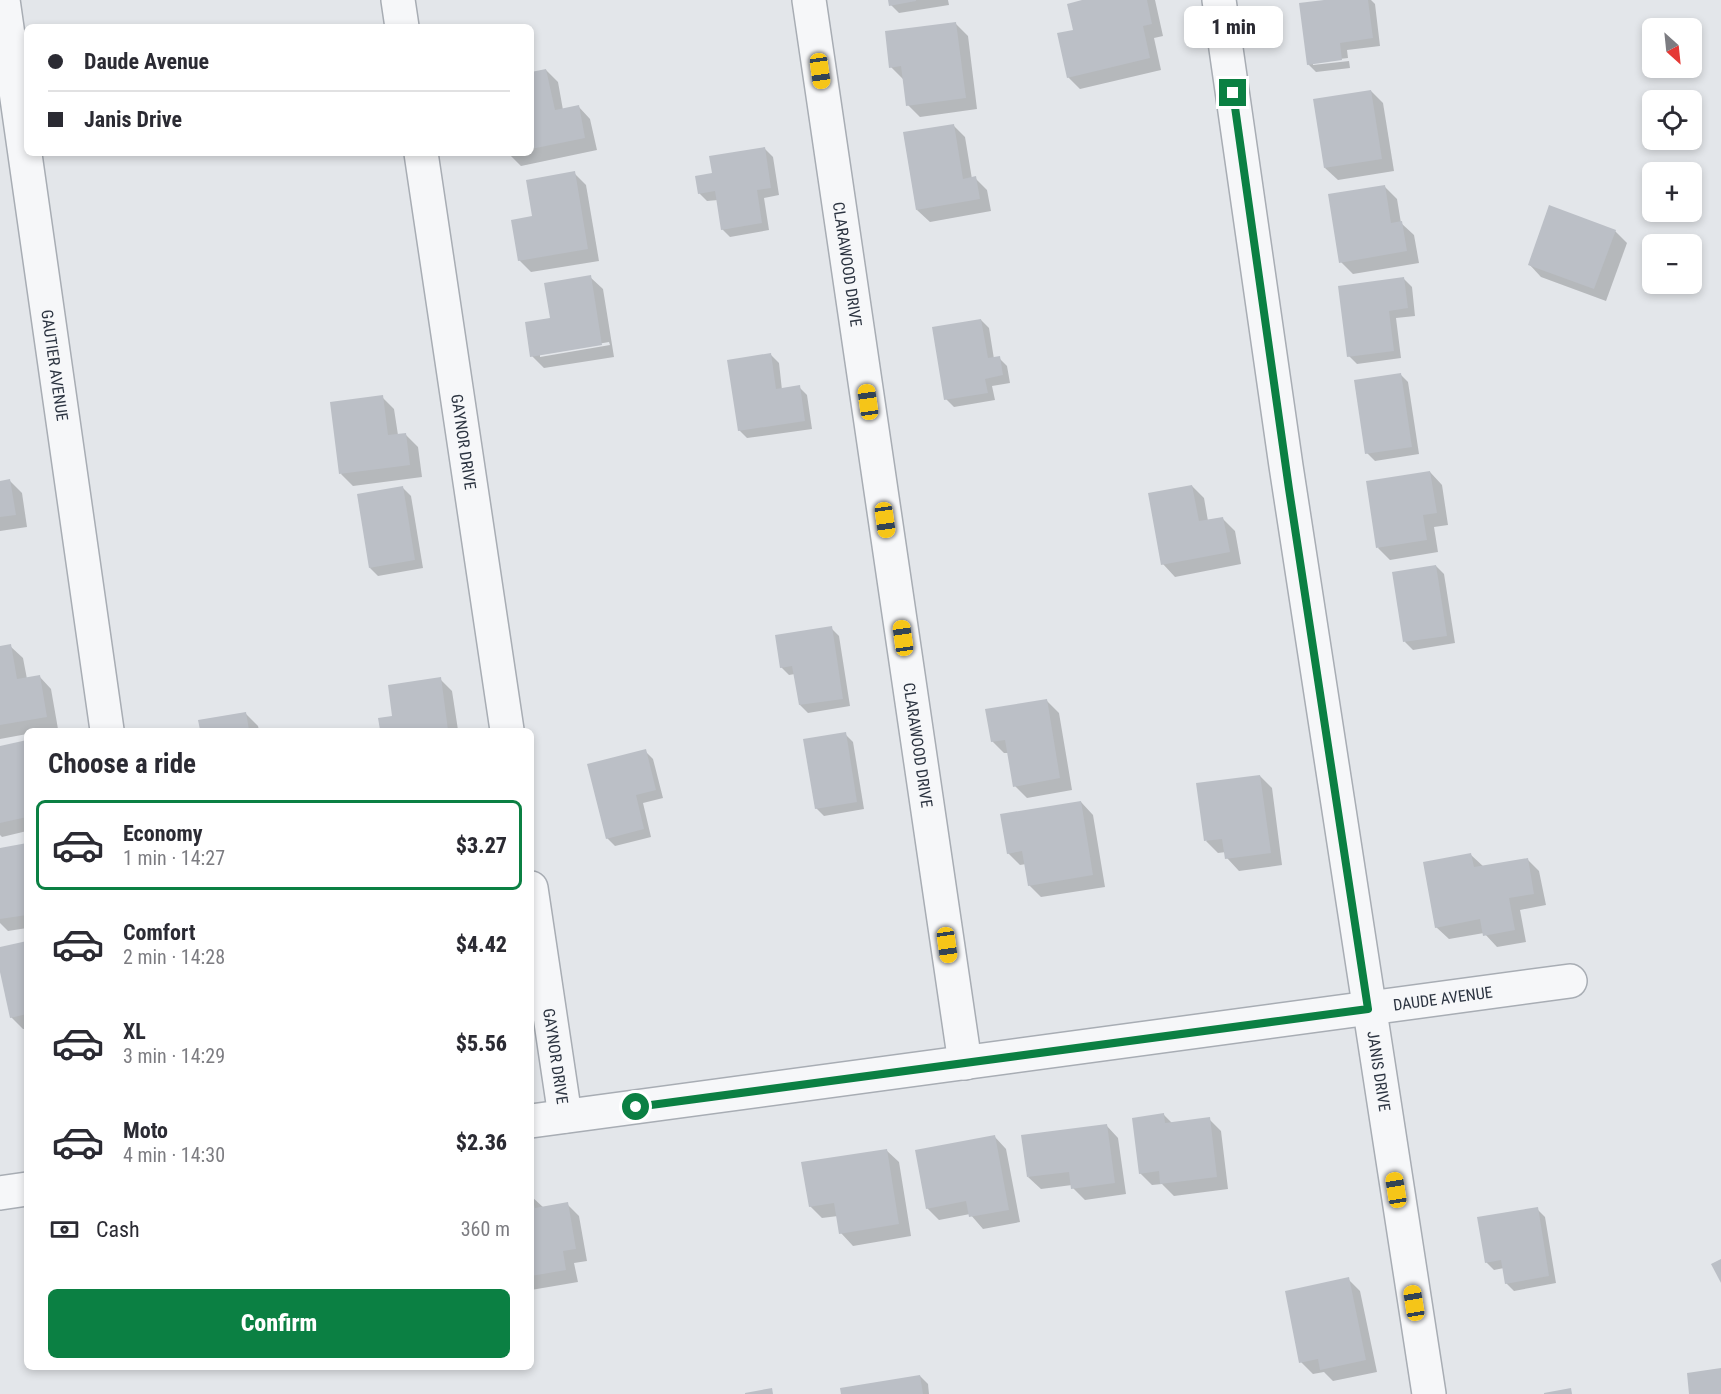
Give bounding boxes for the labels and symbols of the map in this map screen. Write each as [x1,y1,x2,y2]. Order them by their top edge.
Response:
callout: 1 min [1184,6,1282,48]
north arrow [1642,18,1702,78]
car [809,52,831,90]
route end [1219,79,1246,106]
street label: CLARAWOOD DRIVE [829,200,866,328]
street label: GAUTIER AVENUE [37,308,72,422]
car [857,383,879,421]
street label: GAYNOR DRIVE [447,393,480,491]
car [874,501,896,539]
car [892,619,914,657]
street label: CLARAWOOD DRIVE [899,681,936,809]
car [936,926,958,964]
street label: DAUDE AVENUE [1392,983,1494,1015]
street label: GAYNOR DRIVE [539,1007,572,1105]
street label: JANIS DRIVE [1363,1030,1394,1113]
route start [622,1093,649,1120]
car [1384,1171,1408,1209]
car [1402,1284,1426,1322]

